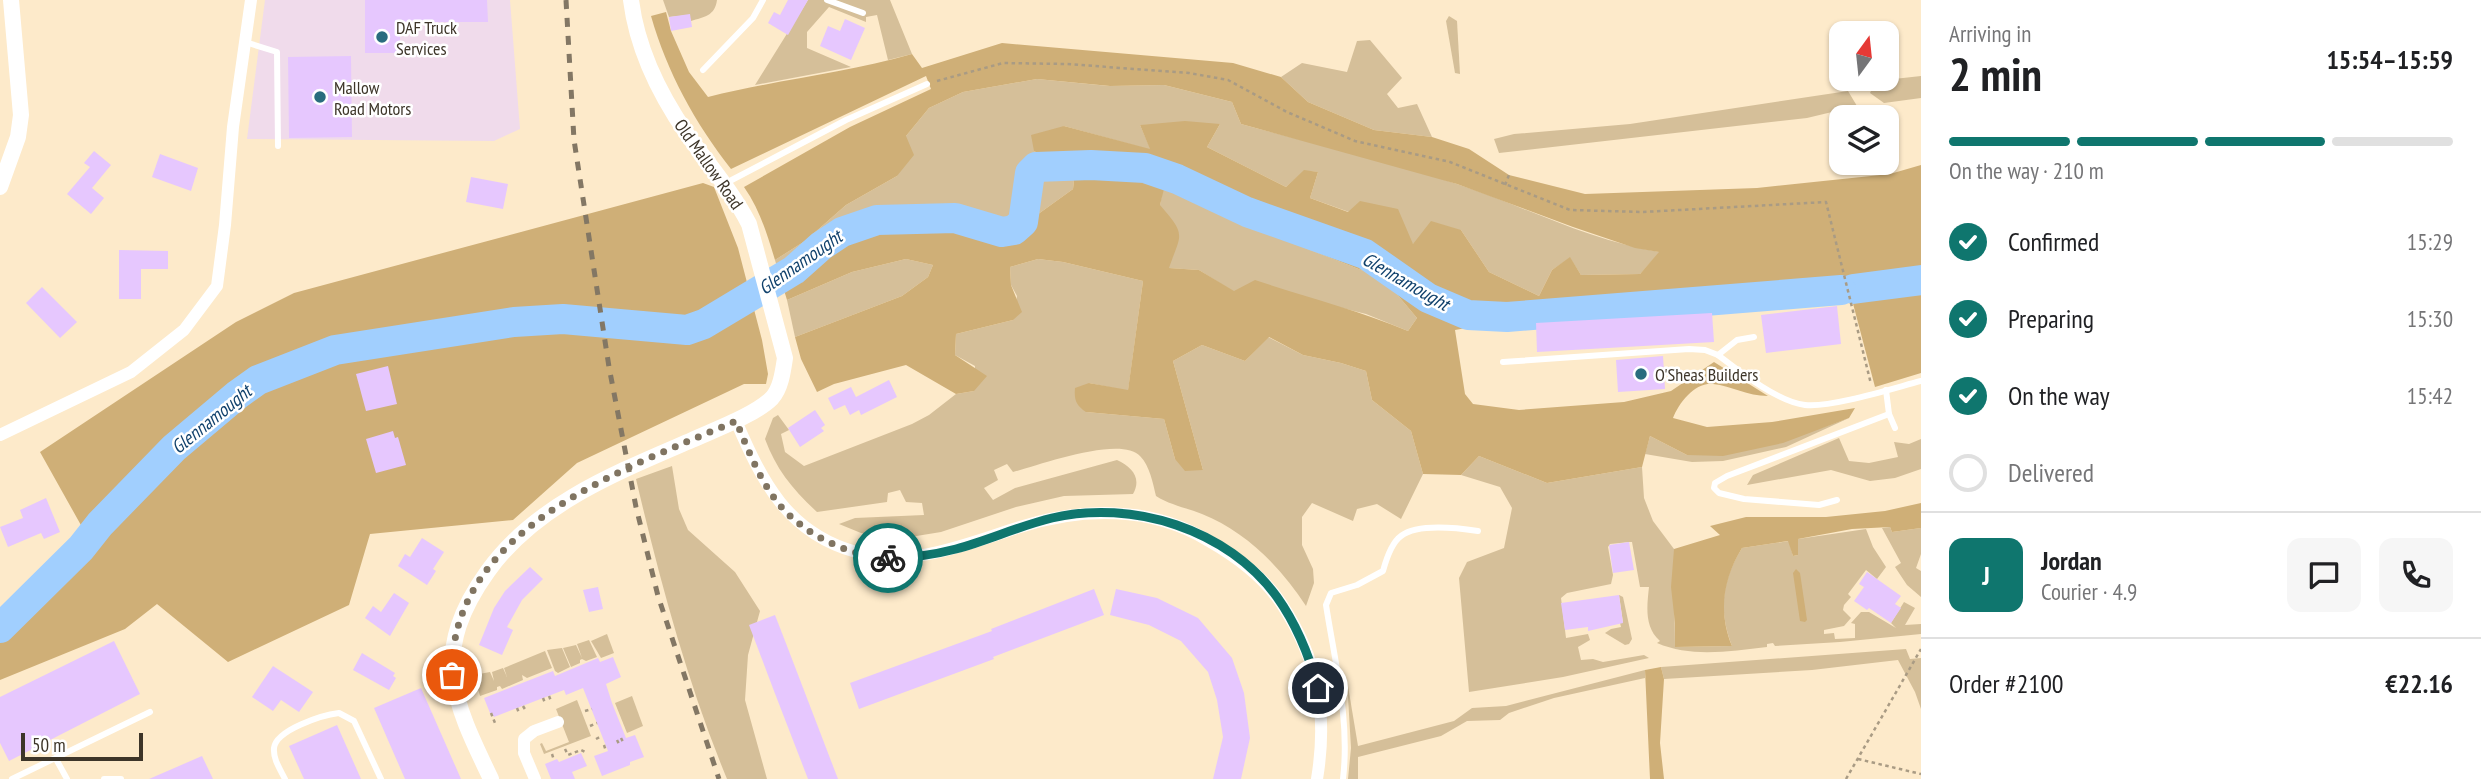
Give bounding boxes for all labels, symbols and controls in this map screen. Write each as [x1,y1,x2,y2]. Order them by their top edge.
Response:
place label: DAF Truck Services [396,16,457,60]
text: Arriving in [1949,19,2031,48]
north arrow [1829,21,1899,91]
map controls [1829,21,1899,175]
marker: DAF Truck Services [374,29,390,45]
text: 15:54–15:59 [2326,43,2453,76]
text: 2 min [1949,44,2042,104]
place label: Mallow Road Motors [334,76,411,120]
marker: Mallow Road Motors [312,89,328,105]
button: layers [1829,105,1899,175]
street label: Old Mallow Road [669,114,749,214]
text: On the way · 210 m [1949,156,2104,185]
water label: Glennamought [754,223,849,300]
icon: check [1949,223,1987,261]
text: Confirmed [2008,225,2099,258]
text: 15:29 [2407,227,2453,256]
water label: Glennamought [1358,246,1456,317]
icon: check [1949,300,1987,338]
text: Preparing [2008,302,2094,335]
text: 15:30 [2407,304,2453,333]
place label: O'Sheas Builders [1655,363,1758,386]
marker: O'Sheas Builders [1633,366,1649,382]
icon: check [1949,377,1987,415]
water label: Glennamought [166,378,258,459]
text: On the way [2008,379,2110,412]
text: 15:42 [2407,381,2453,410]
text: Delivered [2008,456,2094,489]
courier [853,523,923,593]
button: chat [2287,538,2361,612]
button: phone [2379,538,2453,612]
icon: bike [869,539,907,577]
text: Jordan [2041,544,2102,577]
text: J [1982,559,1990,592]
text: Courier · 4.9 [2041,577,2137,606]
pin [422,645,482,705]
icon: bag [433,656,471,694]
pin [1288,658,1348,718]
text: Order #2100 [1949,667,2064,700]
text: €22.16 [2385,667,2453,700]
icon: home [1299,669,1337,707]
scale bar [21,730,144,762]
text: 50 m [32,733,66,757]

